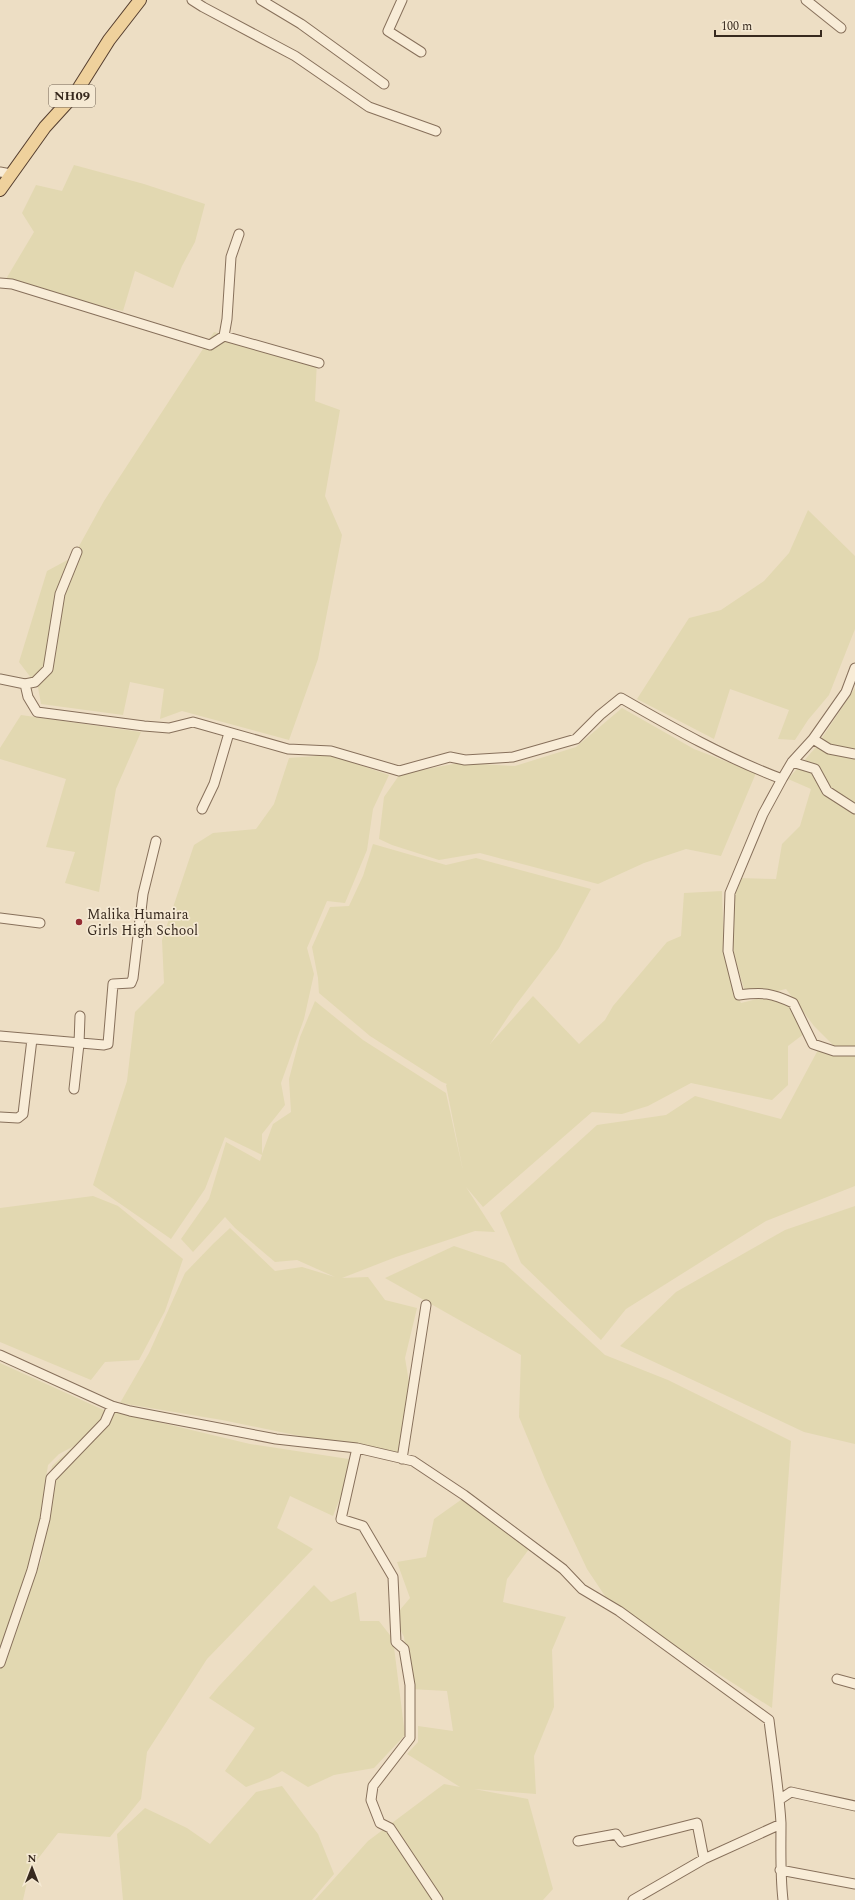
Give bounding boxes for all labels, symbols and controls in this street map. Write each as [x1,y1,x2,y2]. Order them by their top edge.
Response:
scale bar [715,12,821,38]
text: 100 m [721,17,752,36]
road number: NH09 [49,85,95,107]
place label: Malika Humaira Girls High School [87,904,198,941]
marker: Malika Humaira Girls High School [74,917,84,927]
north arrow [12,1848,52,1888]
text: N [28,1850,37,1867]

